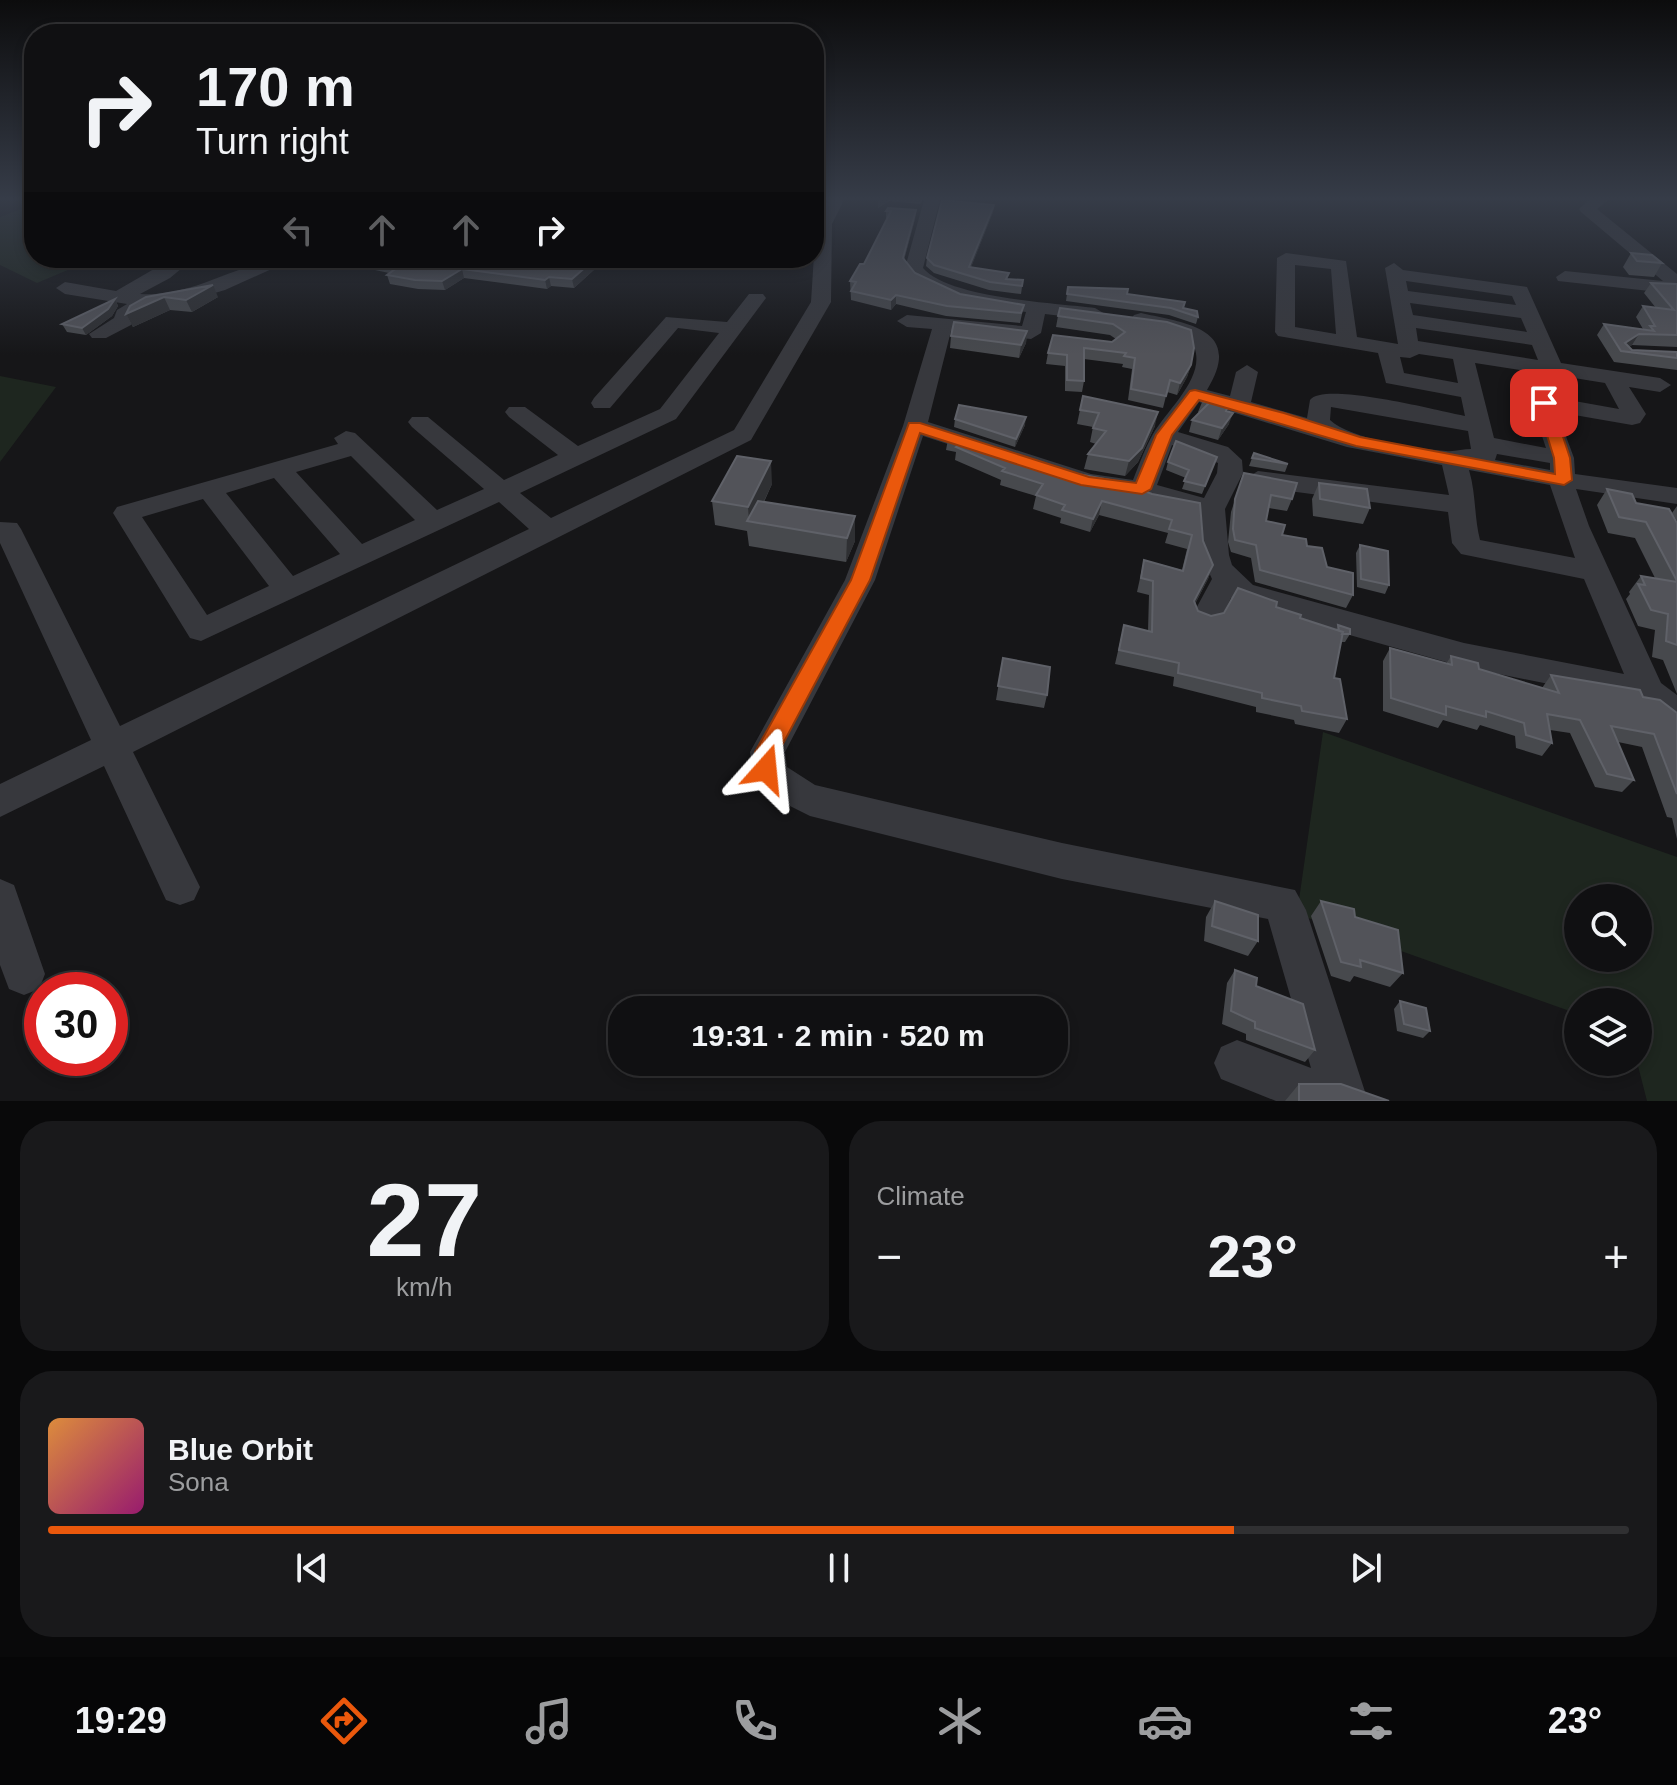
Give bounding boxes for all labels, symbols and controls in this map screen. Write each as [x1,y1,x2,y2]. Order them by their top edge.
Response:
text: 170 m [196,55,355,118]
icon: right [64,56,168,160]
text: Turn right [196,121,349,162]
icon: left [276,208,320,252]
icon: ahead [360,208,404,252]
icon: ahead [444,208,488,252]
icon: right [528,208,572,252]
pin [1510,369,1578,437]
icon: arrive [1522,381,1566,425]
position arrow [724,727,808,811]
map controls [1564,884,1652,1076]
button: search [1564,884,1652,972]
speed limit sign: 30 [24,972,128,1076]
button: layers [1564,988,1652,1076]
text: 19:31 · 2 min · 520 m [691,1019,985,1052]
text: 27 [366,1162,482,1278]
text: Climate [877,1181,965,1211]
text: 23° [1207,1223,1298,1290]
text: − [877,1232,902,1281]
text: + [1603,1232,1629,1281]
text: km/h [396,1272,452,1302]
text: Blue Orbit [168,1433,313,1466]
text: Sona [168,1467,229,1497]
icon: previous [290,1546,334,1590]
icon: pause [817,1546,861,1590]
icon: next [1344,1546,1388,1590]
icon: directions [316,1693,372,1749]
icon: music [521,1693,577,1749]
icon: phone [727,1693,783,1749]
icon: climate [932,1693,988,1749]
icon: car [1137,1693,1193,1749]
icon: filters [1343,1693,1399,1749]
text: 19:29 [75,1700,167,1741]
text: 23° [1548,1700,1602,1741]

